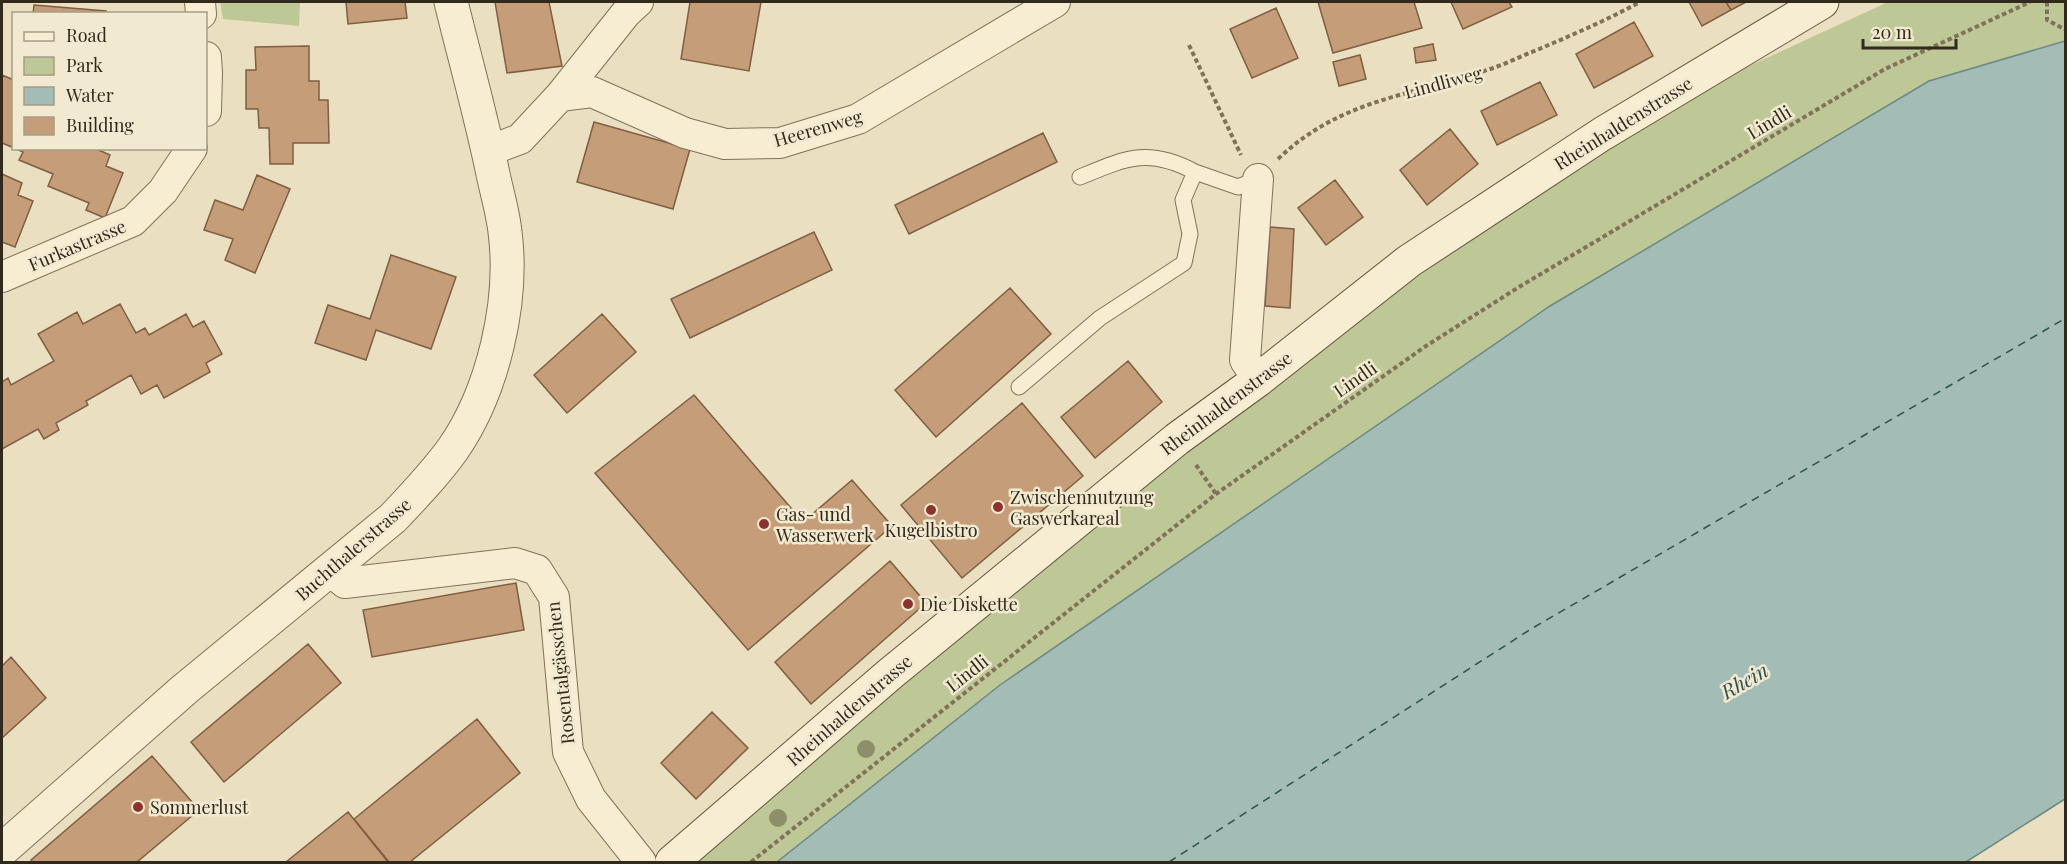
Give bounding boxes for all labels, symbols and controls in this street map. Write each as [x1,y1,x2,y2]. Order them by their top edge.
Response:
legend [12,12,207,150]
scale bar [1863,12,1956,50]
text: 20 m [1872,20,1912,44]
text: Road [66,23,107,47]
text: Park [66,53,103,77]
street label: Lindliweg [1401,60,1485,104]
street label: Rheinhaldenstrasse [1549,71,1697,175]
text: Water [65,83,114,107]
street label: Lindli [1742,99,1796,145]
street label: Heerenweg [771,104,866,152]
text: Building [66,113,134,137]
street label: Furkastrasse [25,214,129,276]
street label: Rheinhaldenstrasse [1155,346,1297,460]
street label: Lindli [1329,356,1381,402]
place label: Zwischennutzung Gaswerkareal [1010,485,1154,530]
street label: Buchthalerstrasse [290,492,416,606]
marker: Zwischennutzung Gaswerkareal [991,500,1005,514]
place label: Gas- und Wasserwerk [775,502,874,547]
marker: Kugelbistro [924,503,938,517]
marker: Gas- und Wasserwerk [757,517,771,531]
place label: Kugelbistro [884,518,978,542]
place label: Die Diskette [920,592,1018,616]
marker: Die Diskette [901,597,915,611]
street label: Rosentalgässchen [541,600,579,746]
street label: Rheinhaldenstrasse [781,649,917,771]
street label: Lindli [941,649,993,697]
water label: Rhein [1715,656,1773,705]
place label: Sommerlust [150,795,249,819]
marker: Sommerlust [131,800,145,814]

